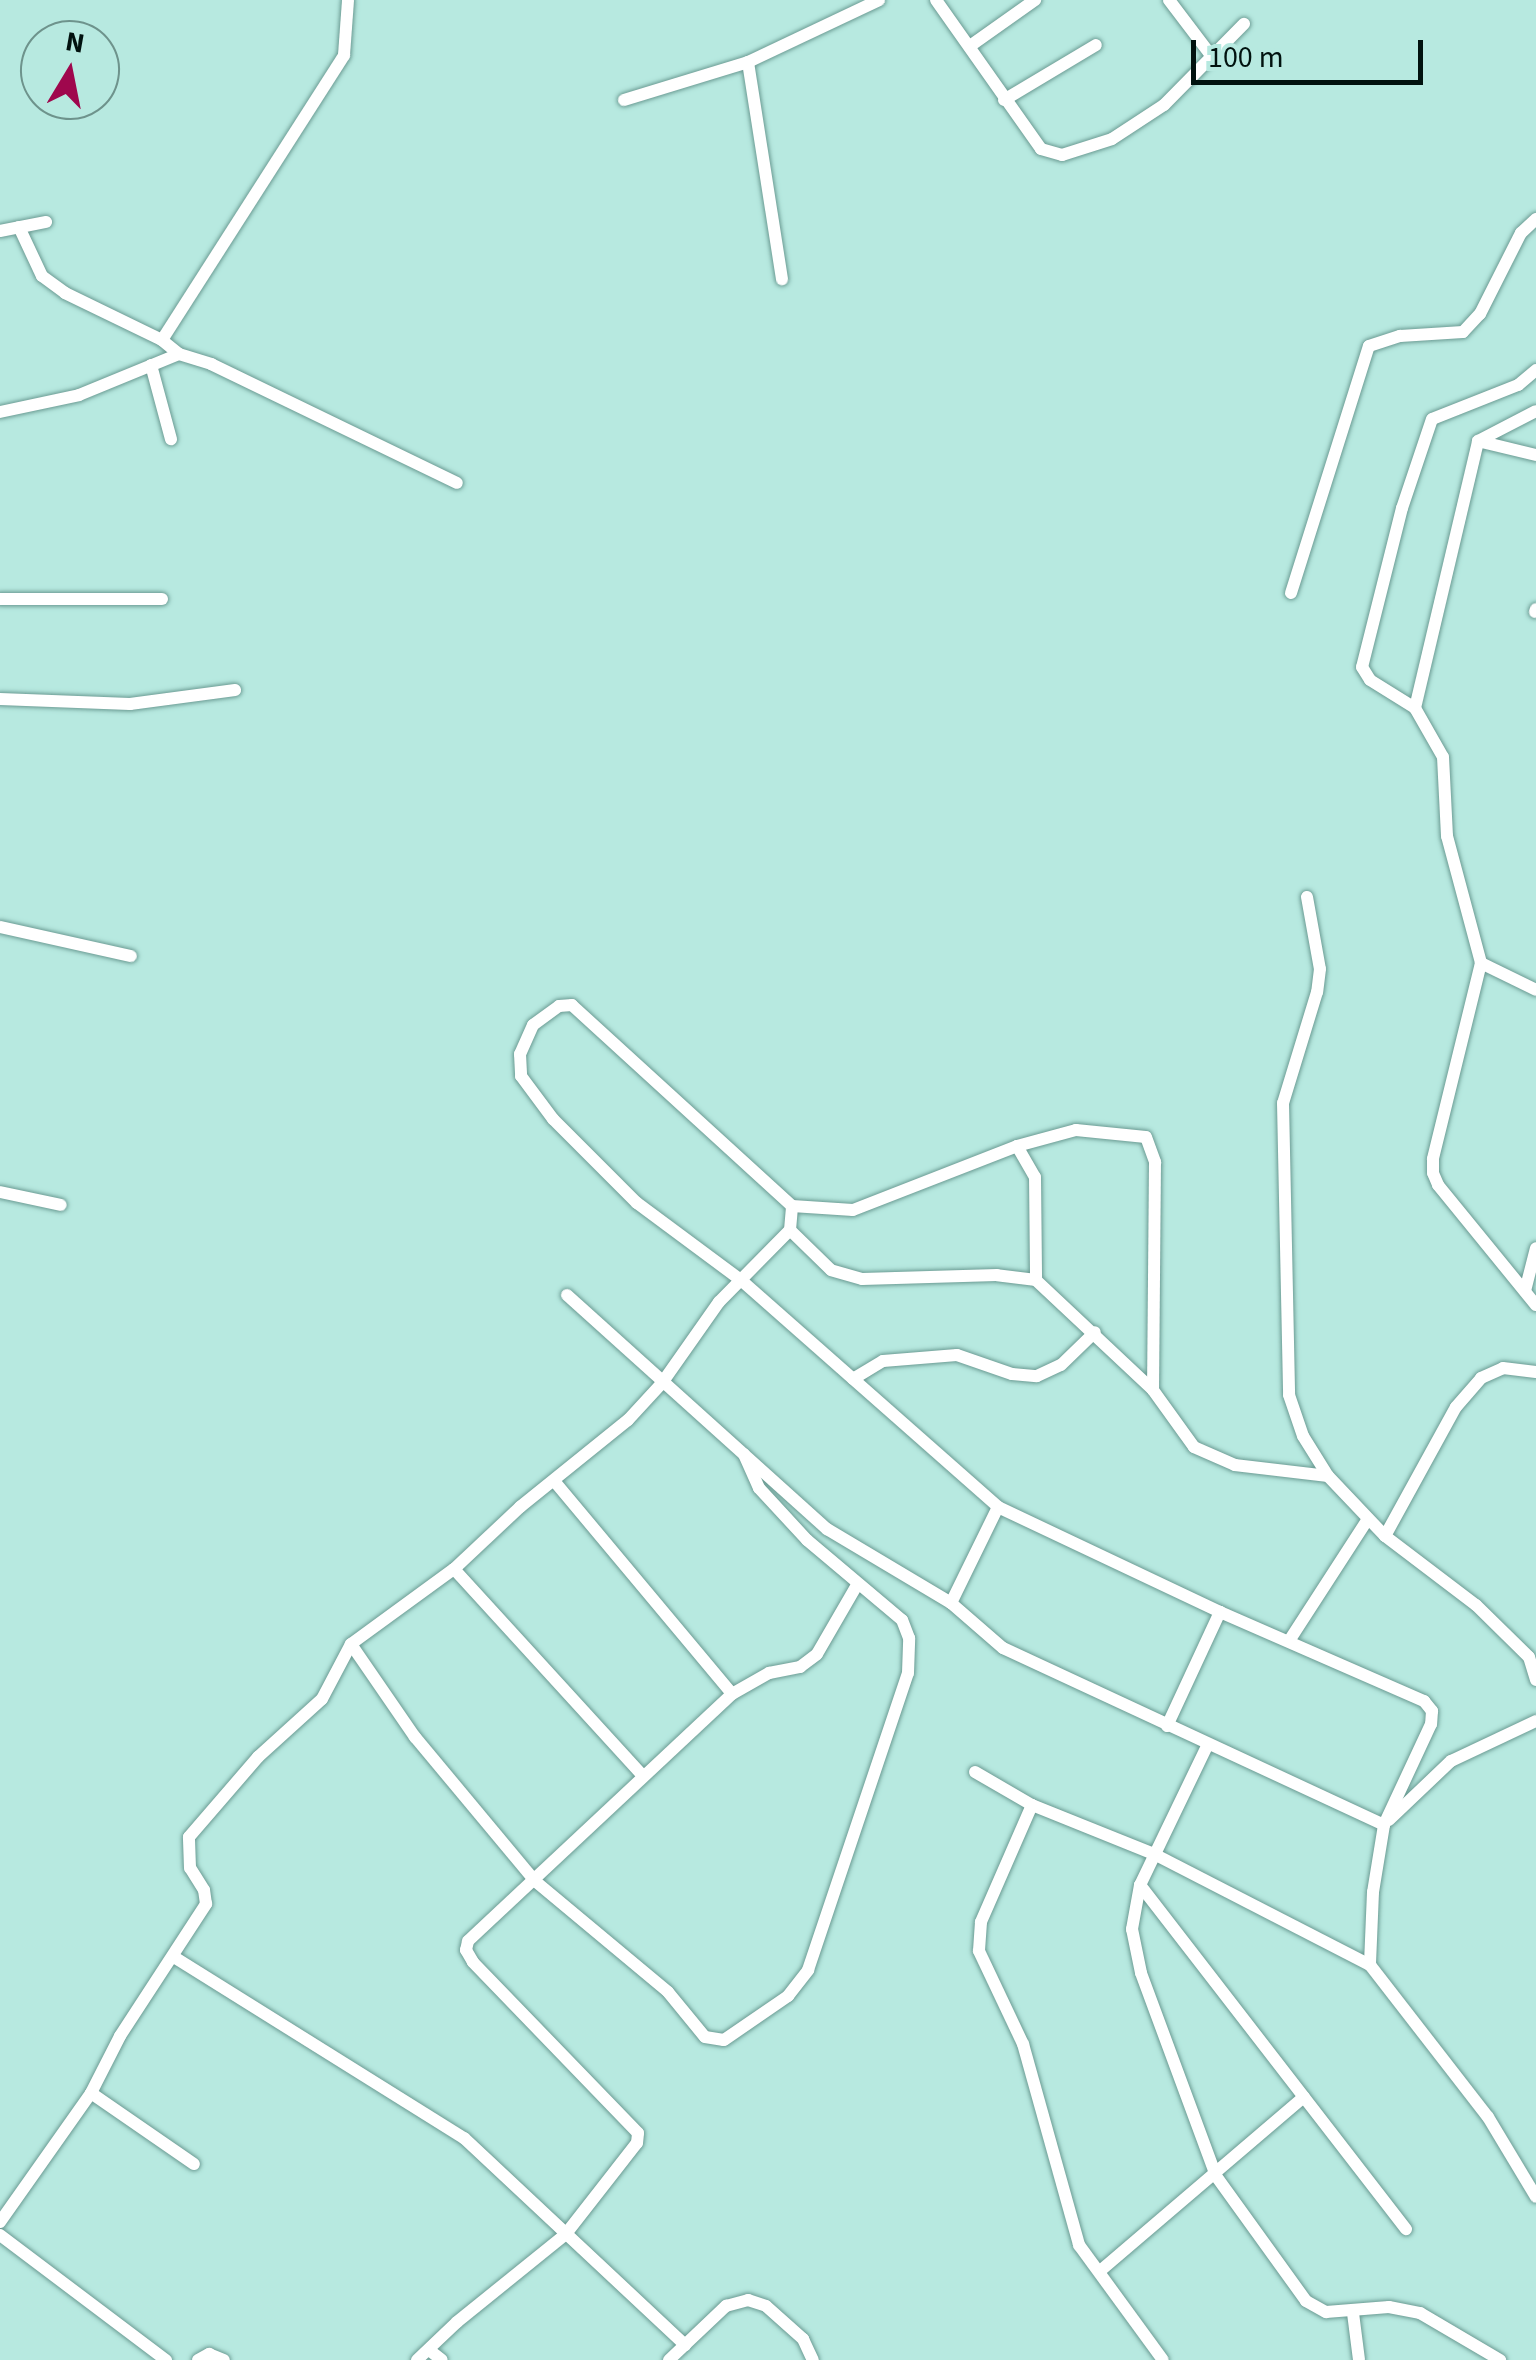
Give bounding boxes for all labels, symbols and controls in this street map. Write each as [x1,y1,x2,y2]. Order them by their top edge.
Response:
north arrow [20,20,120,120]
scale bar [1196,20,1428,82]
text: N [62,21,88,64]
text: 100 m [1208,36,1284,79]

